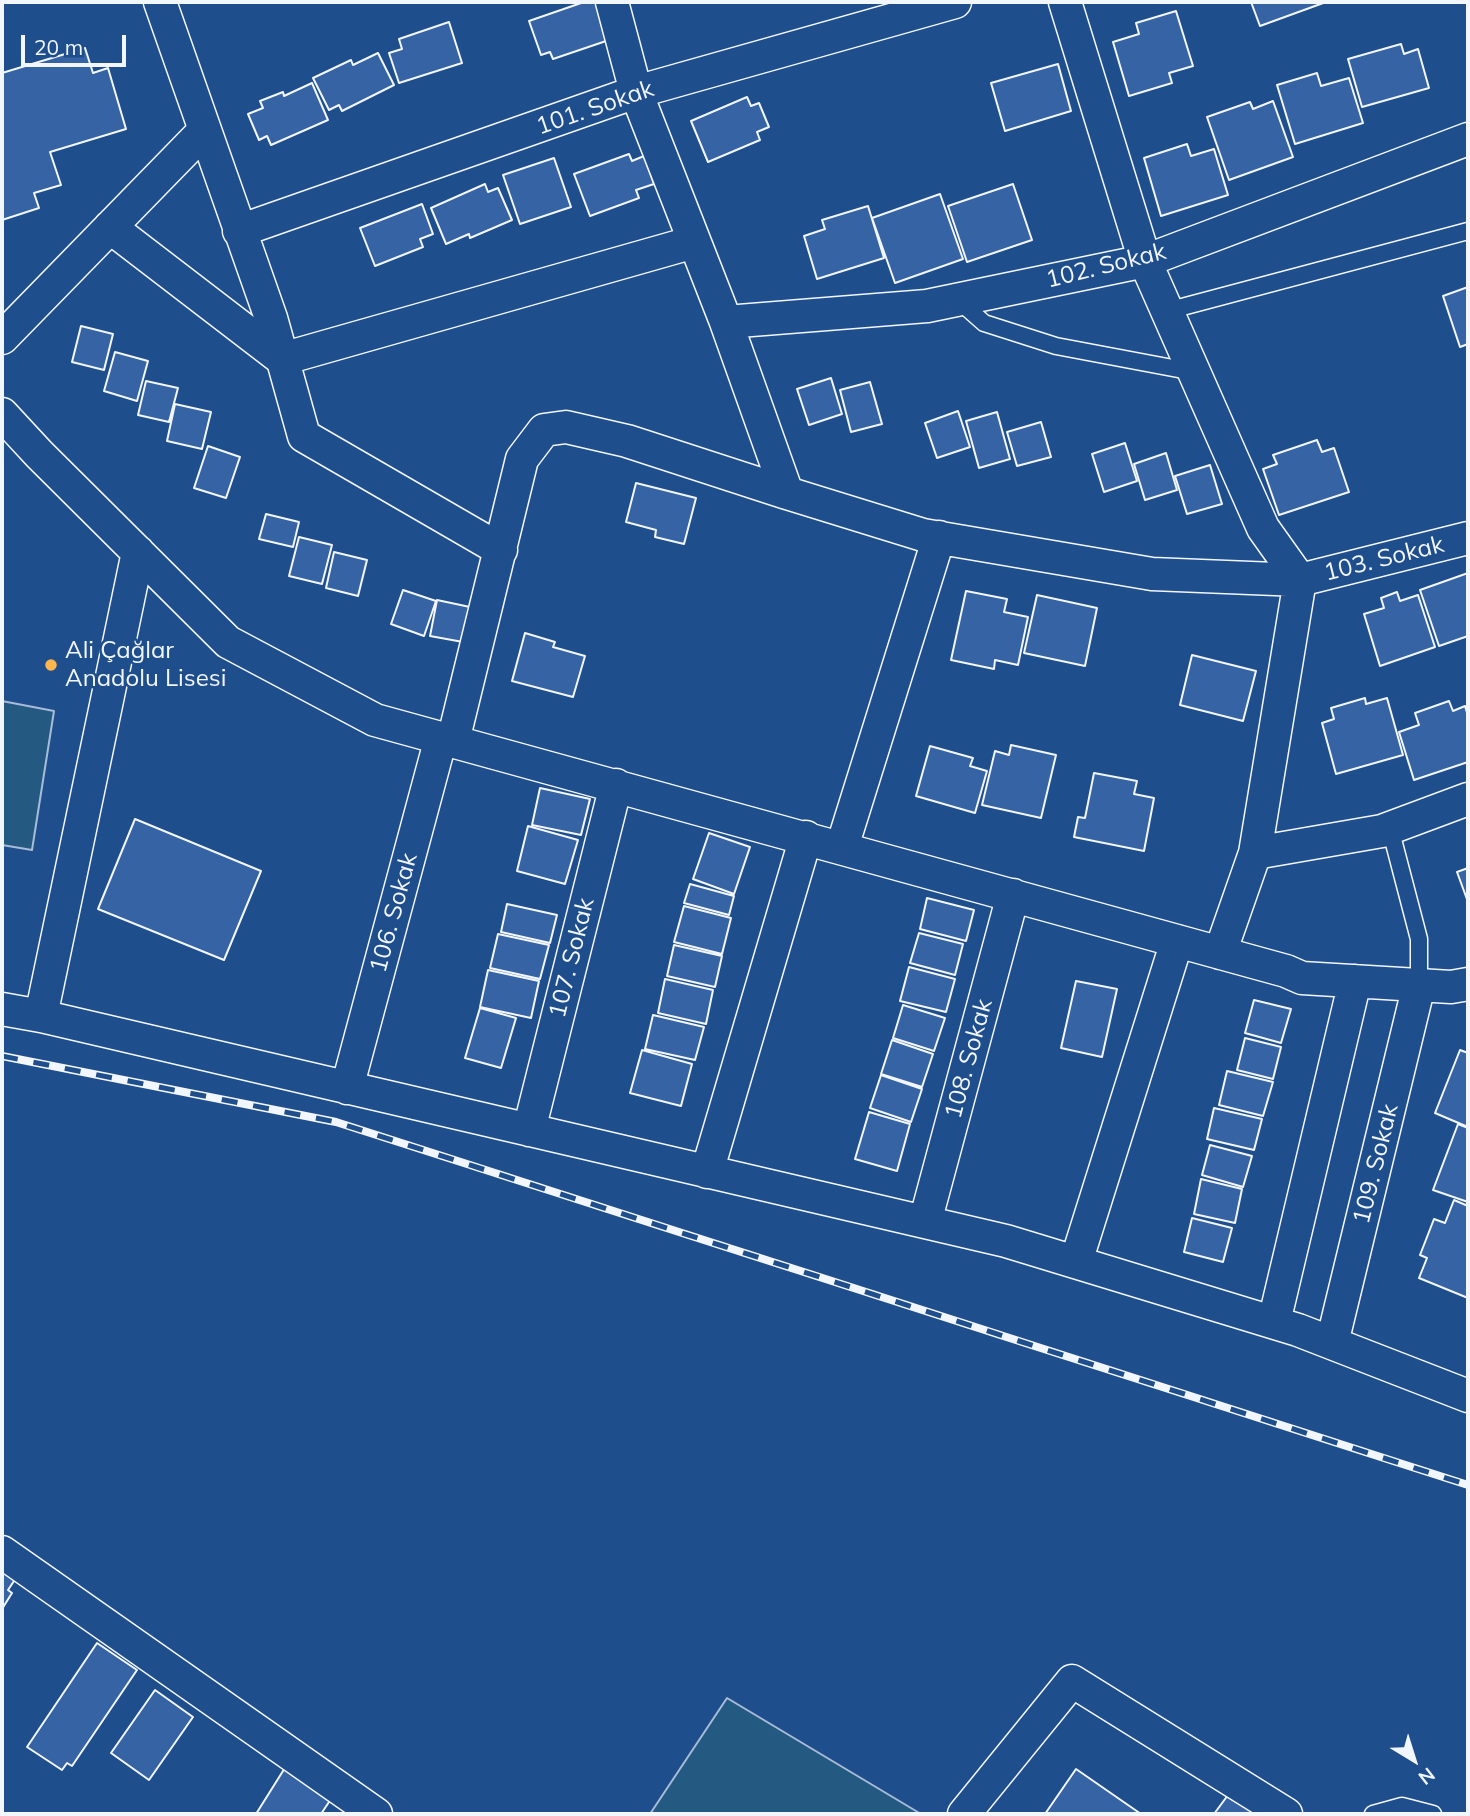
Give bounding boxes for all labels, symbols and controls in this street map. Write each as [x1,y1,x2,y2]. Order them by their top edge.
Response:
scale bar [24,21,130,65]
text: 20 m [34,34,83,60]
street label: 101. Sokak [532,74,658,142]
street label: 102. Sokak [1043,237,1169,295]
street label: 103. Sokak [1321,530,1447,588]
place label: Ali Çağlar Anadolu Lisesi [65,637,226,693]
marker: Ali Çağlar Anadolu Lisesi [43,657,59,673]
street label: 106. Sokak [364,850,424,976]
street label: 107. Sokak [543,895,601,1021]
street label: 108. Sokak [939,996,999,1122]
street label: 109. Sokak [1347,1101,1405,1227]
north arrow [1379,1725,1449,1795]
text: N [1414,1763,1440,1790]

